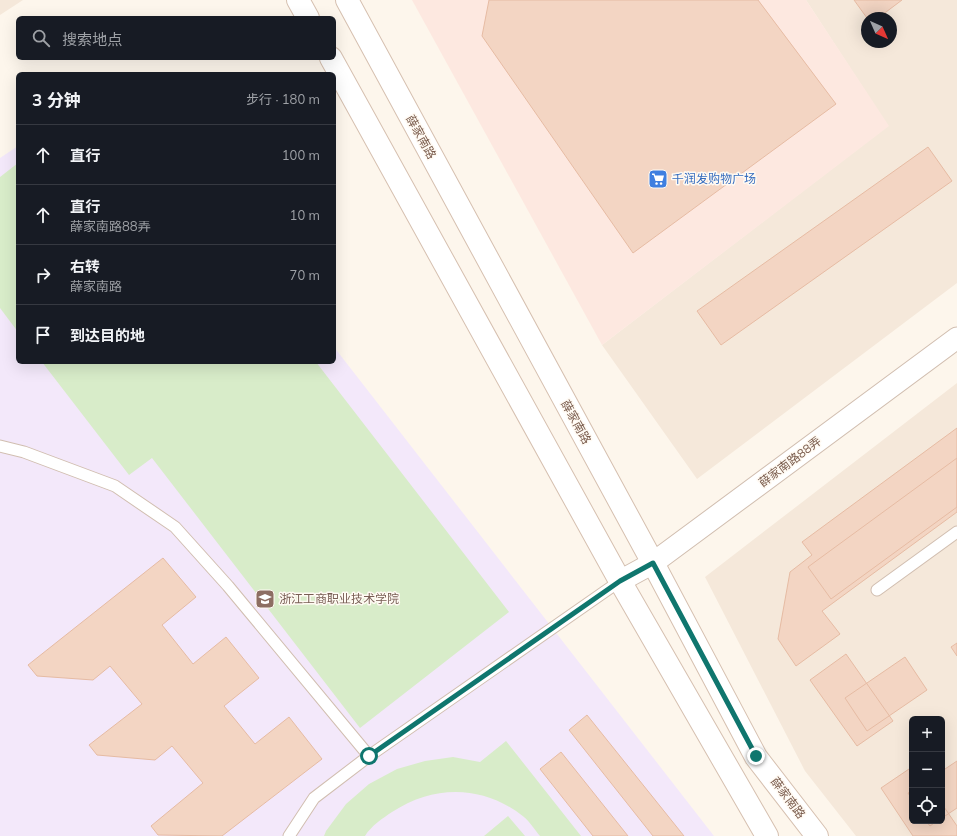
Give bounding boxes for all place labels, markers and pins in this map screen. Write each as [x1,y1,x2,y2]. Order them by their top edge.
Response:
supermarket icon: 千润发购物广场 [647,168,669,190]
place label: 千润发购物广场 [672,171,756,186]
school or university icon: 浙江工商职业技术学院 [254,588,276,610]
place label: 浙江工商职业技术学院 [279,591,399,606]

